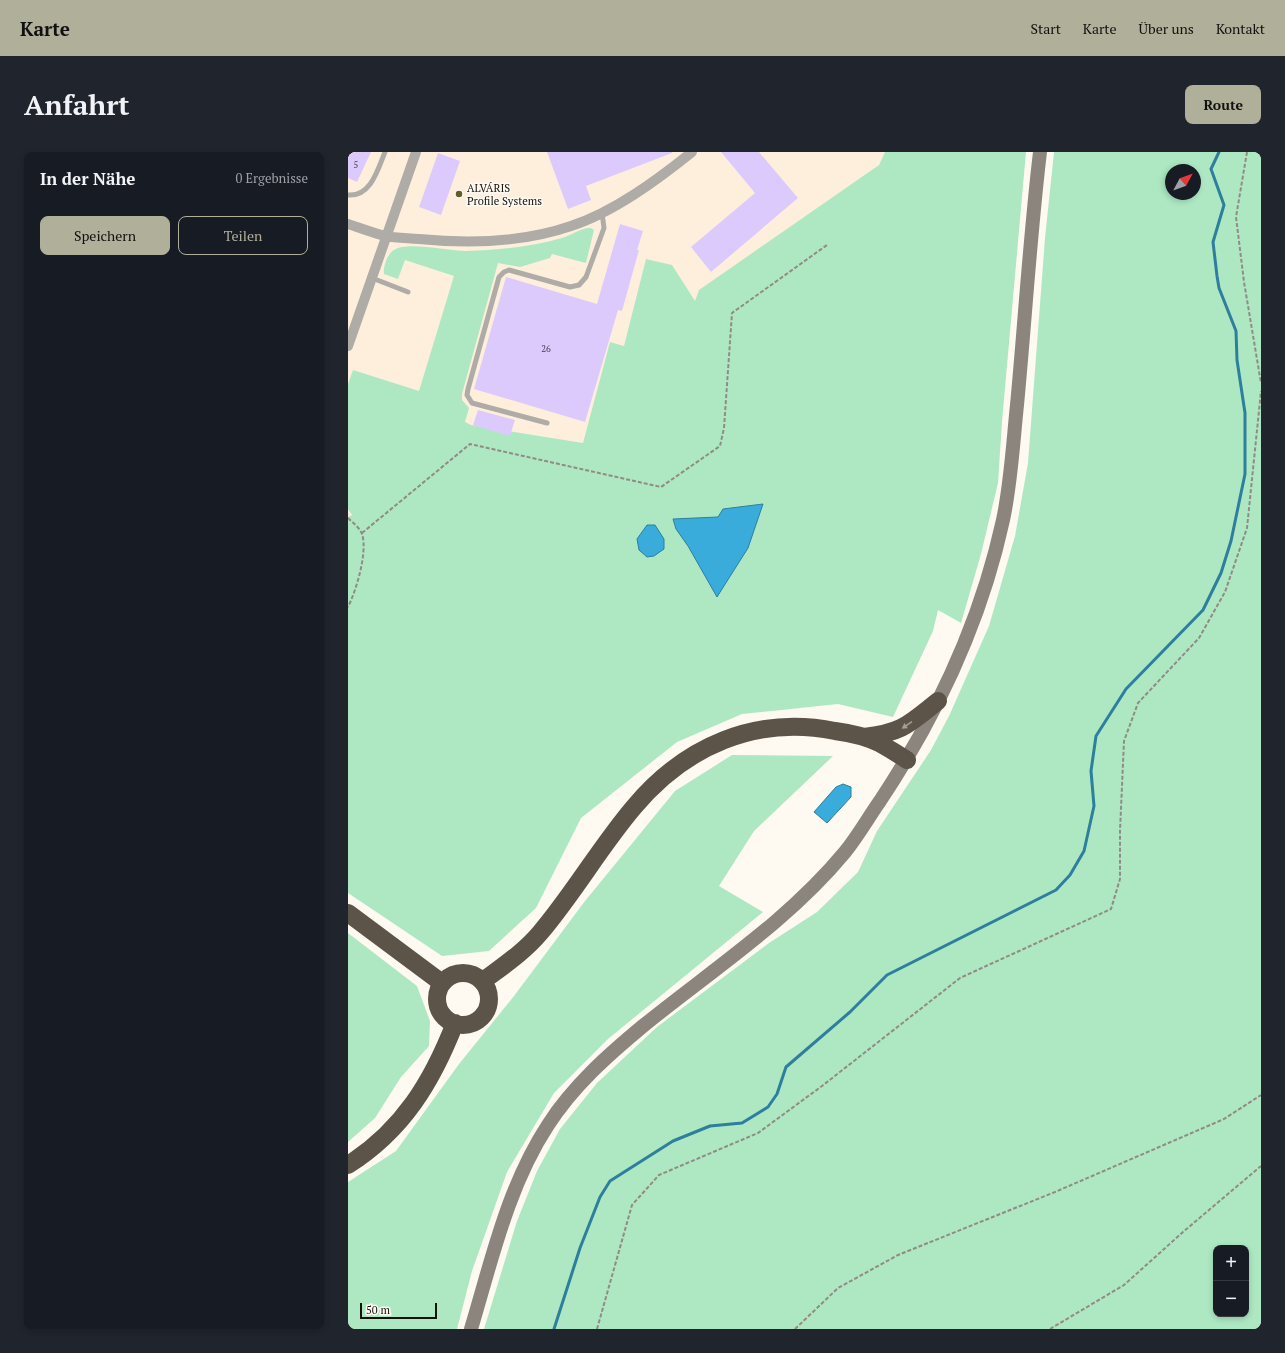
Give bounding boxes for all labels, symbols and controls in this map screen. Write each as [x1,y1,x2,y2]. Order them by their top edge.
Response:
text: Karte [20,16,70,41]
text: Start [1031,19,1061,38]
text: Karte [1083,19,1117,38]
text: Über uns [1139,19,1194,38]
text: Kontakt [1216,19,1265,38]
button: Route [1185,85,1261,124]
text: Anfahrt [24,86,130,123]
house number: 5 [354,159,359,171]
north arrow [1165,164,1201,200]
text: In der Nähe [40,167,135,190]
text: 0 Ergebnisse [235,169,308,187]
place label: ALVÁRIS Profile Systems [467,181,542,208]
marker: ALVÁRIS Profile Systems [454,189,464,199]
button: Speichern [40,216,170,255]
button: Teilen [178,216,308,255]
house number: 26 [541,343,551,355]
one-way arrow [902,721,912,729]
map controls [1213,1245,1249,1317]
button: + [1213,1245,1249,1281]
button: − [1213,1281,1249,1317]
scale bar [360,1301,437,1320]
text: 50 m [366,1303,390,1317]

